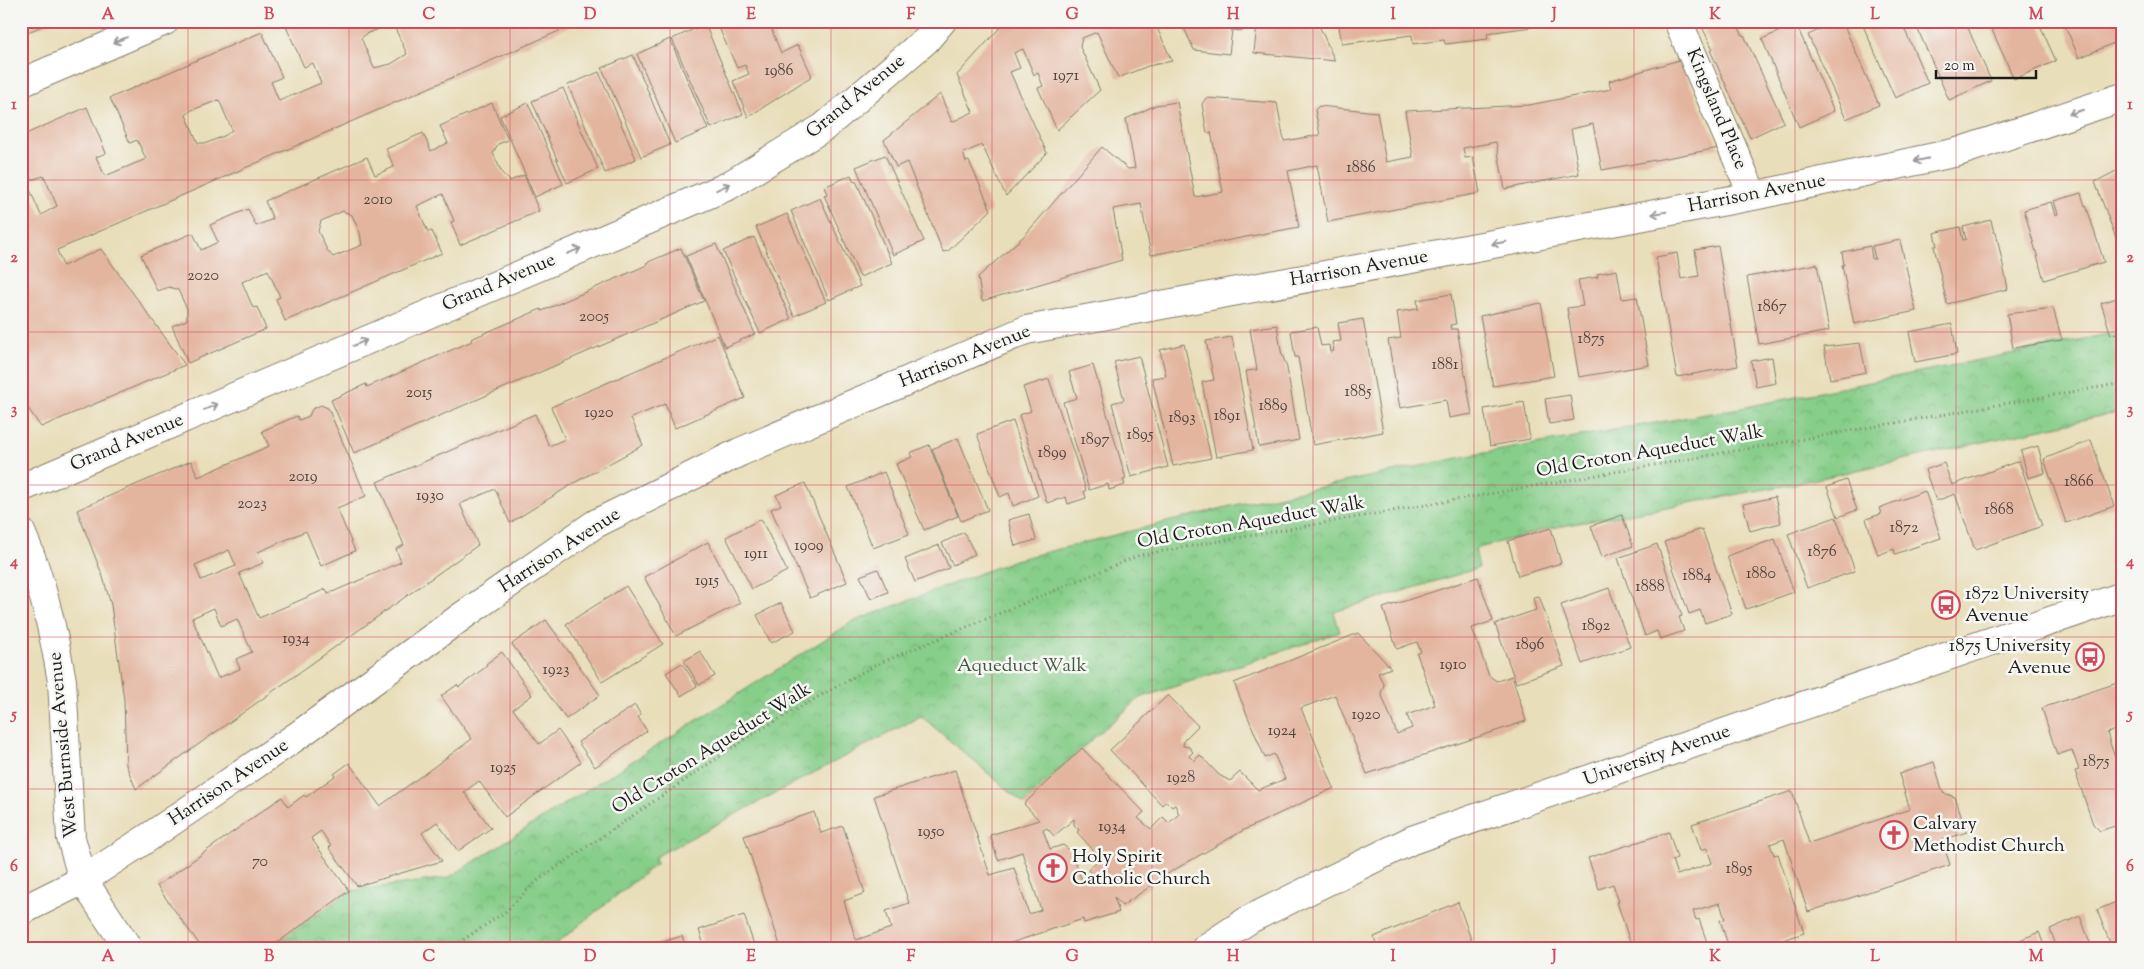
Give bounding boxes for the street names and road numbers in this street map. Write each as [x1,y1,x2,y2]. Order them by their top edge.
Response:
street label: Kingsland Place [1678,44,1754,174]
street label: Grand Avenue [801,48,912,145]
street label: Harrison Avenue [1686,167,1828,221]
street label: Harrison Avenue [1288,244,1430,294]
street label: Grand Avenue [438,247,560,319]
street label: Harrison Avenue [895,318,1035,396]
street label: Grand Avenue [66,407,188,479]
street label: Old Croton Aqueduct Walk [1534,419,1767,485]
street label: Old Croton Aqueduct Walk [1135,490,1368,556]
street label: Harrison Avenue [494,502,626,600]
street label: West Burnside Avenue [42,650,86,839]
street label: Old Croton Aqueduct Walk [607,676,817,822]
street label: University Avenue [1580,718,1734,794]
street label: Harrison Avenue [164,733,295,833]

